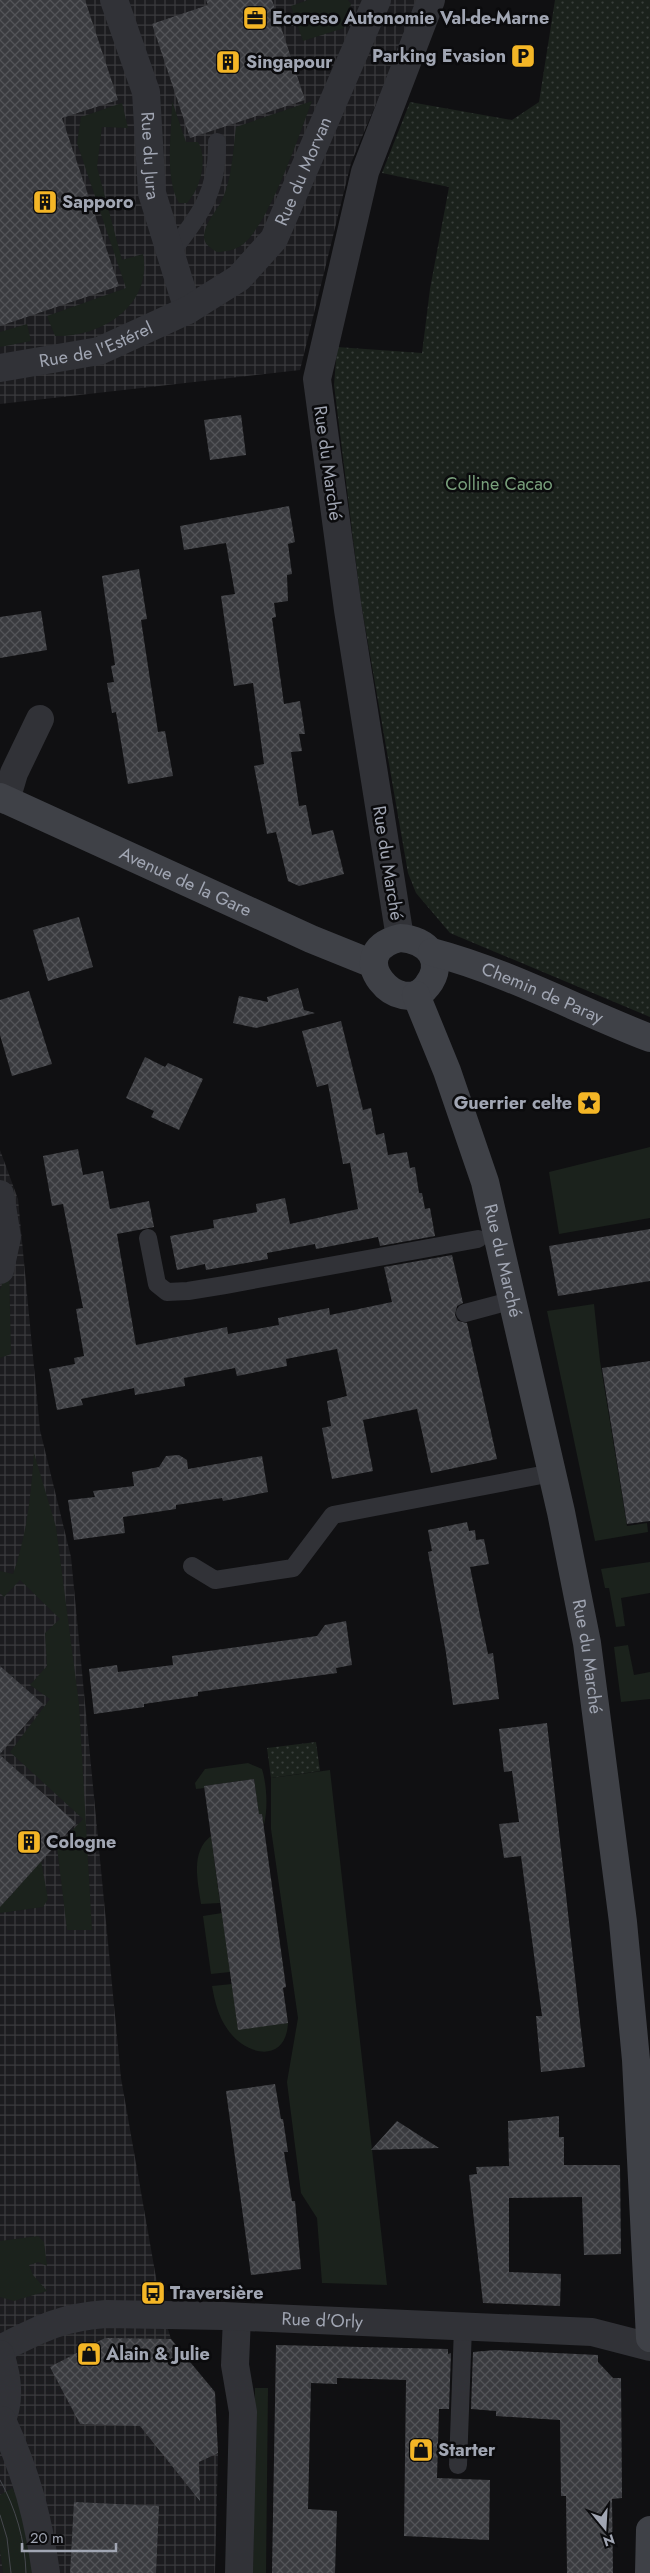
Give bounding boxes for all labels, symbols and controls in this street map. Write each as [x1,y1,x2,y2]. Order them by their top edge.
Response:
office icon: Ecoreso Autonomie Val-de-Marne [242,5,268,31]
place label: Ecoreso Autonomie Val-de-Marne [272,5,549,31]
place label: Parking Evasion [372,43,506,69]
parking icon: Parking Evasion [510,43,536,69]
building icon: Singapour [215,49,241,75]
place label: Singapour [246,49,333,75]
street label: Rue du Jura [134,111,166,203]
street label: Rue du Morvan [268,112,338,230]
building icon: Sapporo [32,189,58,215]
place label: Sapporo [62,189,134,215]
street label: Rue de l'Estérel [37,315,157,374]
street label: Rue du Marché [307,404,349,522]
park label: Colline Cacao [445,471,553,497]
street label: Rue du Marché [366,804,410,922]
street label: Avenue de la Gare [115,840,256,923]
street label: Chemin de Paray [478,956,608,1030]
place label: Guerrier celte [454,1090,572,1116]
place icon: Guerrier celte [576,1090,602,1116]
street label: Rue du Marché [477,1201,529,1320]
street label: Rue du Marché [566,1597,609,1715]
building icon: Cologne [16,1829,42,1855]
place label: Cologne [46,1829,116,1855]
bus stop icon: Traversière [140,2280,166,2306]
place label: Traversière [170,2280,264,2306]
street label: Rue d'Orly [281,2306,364,2335]
shop icon: Alain & Julie [76,2341,102,2367]
place label: Alain & Julie [105,2341,210,2367]
shop icon: Starter [408,2437,434,2463]
place label: Starter [438,2437,496,2463]
north arrow [580,2503,630,2553]
scale bar [22,2520,116,2552]
text: 20 m [30,2527,64,2549]
text: N [601,2529,617,2552]

